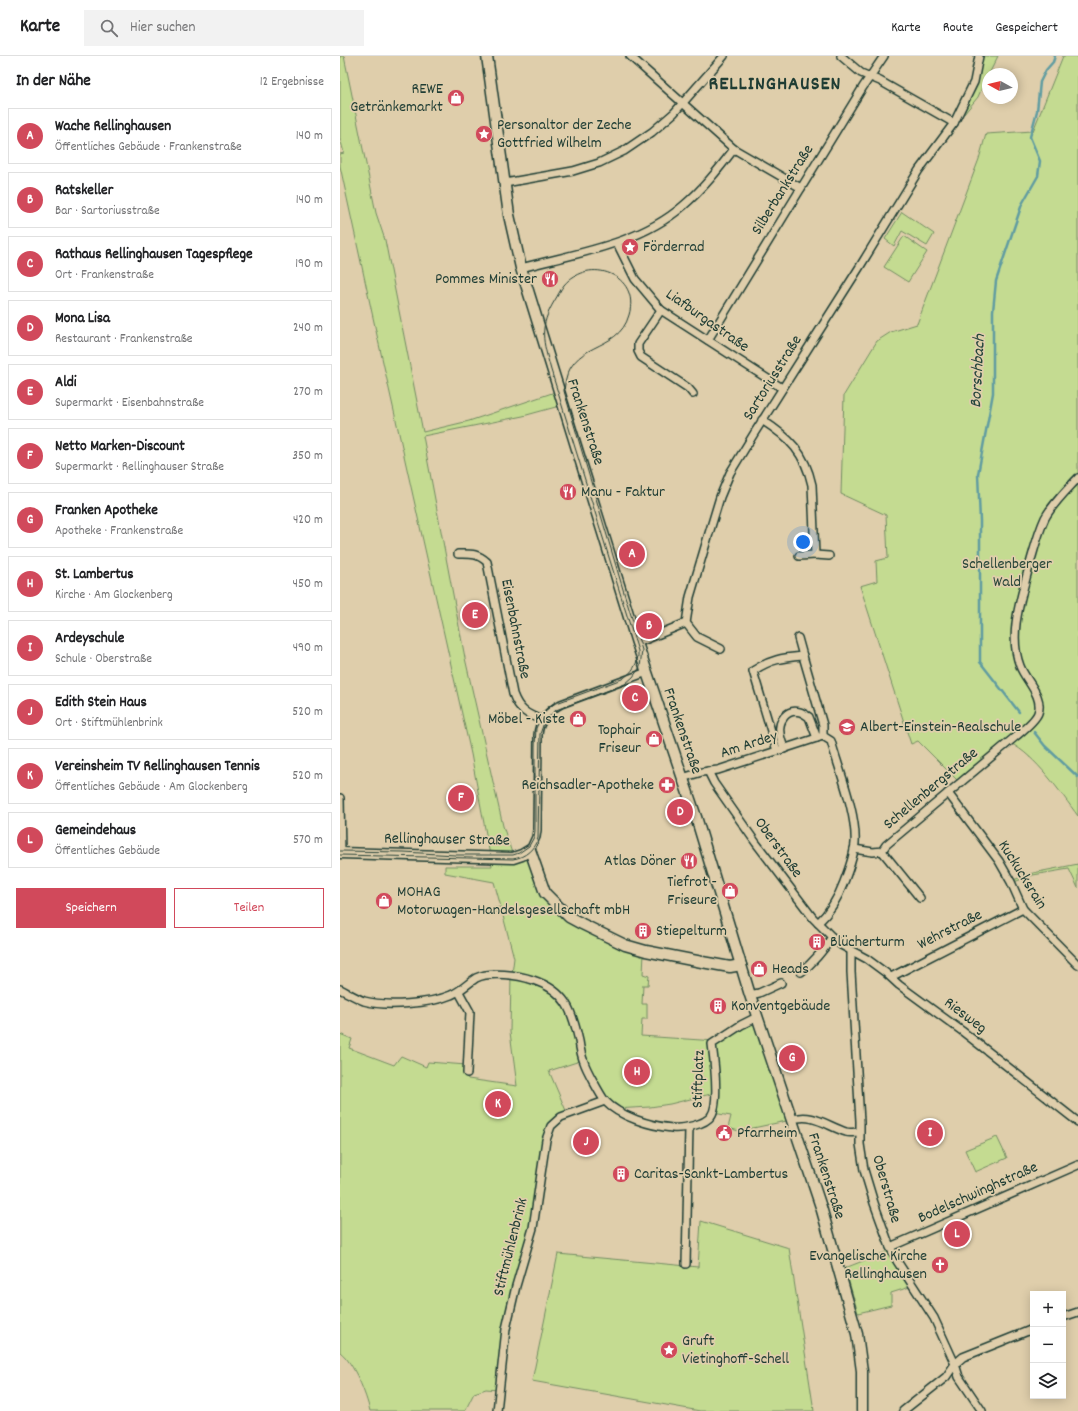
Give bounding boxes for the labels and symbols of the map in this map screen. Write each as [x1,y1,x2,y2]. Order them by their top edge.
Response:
north arrow [982,68,1018,104]
district label: RELLINGHAUSEN [709,71,841,99]
place label: REWE Getränkemarkt [350,78,444,119]
shop icon: REWE Getränkemarkt [446,88,466,108]
place label: Personaltor der Zeche Gottfried Wilhelm [497,114,631,155]
place icon: Personaltor der Zeche Gottfried Wilhelm [474,124,494,144]
street label: Silberbankstraße [746,140,820,240]
place label: Förderrad [643,236,705,259]
place icon: Förderrad [620,237,640,257]
place label: Pommes Minister [435,268,537,291]
restaurant icon: Pommes Minister [540,269,560,289]
street label: Liafburgastraße [660,284,754,358]
street label: Sartoriusstraße [738,331,808,425]
water label: Borschbach [965,332,993,408]
street label: Frankenstraße [560,376,610,468]
place label: Manu - Faktur [581,481,665,504]
restaurant icon: Manu - Faktur [558,482,578,502]
your location [793,532,813,552]
pin: A [619,539,645,569]
park label: Schellenberger Wald [962,553,1052,594]
street label: Eisenbahnstraße [494,577,536,681]
pin: E [462,600,488,630]
pin: B [636,611,662,641]
pin: C [622,683,648,713]
street label: Frankenstraße [657,685,707,777]
place label: Möbel - Kiste [488,708,565,731]
shop icon: Möbel - Kiste [568,709,588,729]
place label: Albert-Einstein-Realschule [860,716,1021,739]
school or university icon: Albert-Einstein-Realschule [837,717,857,737]
place label: Tophair Friseur [598,719,641,760]
street label: Am Ardey [717,725,781,765]
shop icon: Tophair Friseur [644,729,664,749]
street label: Schellenbergstraße [879,742,983,836]
place label: Reichsadler-Apotheke [521,774,654,797]
pharmacy icon: Reichsadler-Apotheke [657,775,677,795]
pin: F [448,783,474,813]
pin: D [667,797,693,827]
street label: Oberstraße [748,813,808,883]
street label: Rellinghauser Straße [384,827,510,853]
street label: Kuckucksrain [992,836,1052,914]
place label: Atlas Döner [604,850,676,873]
restaurant icon: Atlas Döner [679,851,699,871]
place label: Tiefrot - Friseure [667,871,717,912]
place label: MOHAG Motorwagen-Handelsgesellschaft mbH [397,881,630,922]
shop icon: Tiefrot - Friseure [720,881,740,901]
shop icon: MOHAG Motorwagen-Handelsgesellschaft mbH [374,891,394,911]
street label: Wehrstraße [913,904,987,956]
place label: Stiepelturm [656,920,727,943]
building icon: Stiepelturm [633,921,653,941]
place label: Blücherturm [830,931,905,954]
building icon: Blücherturm [807,932,827,952]
place label: Heads [772,958,809,981]
shop icon: Heads [749,959,769,979]
street label: Riesweg [939,992,991,1040]
place label: Konventgebäude [731,995,830,1018]
building icon: Konventgebäude [708,996,728,1016]
pin: G [779,1043,805,1073]
street label: Stiftplatz [686,1050,712,1108]
pin: H [624,1057,650,1087]
pin: K [485,1089,511,1119]
pin: I [917,1118,943,1148]
place label: Pfarrheim [737,1122,798,1145]
public building icon: Pfarrheim [714,1123,734,1143]
pin: J [573,1127,599,1157]
street label: Frankenstraße [801,1130,851,1222]
street label: Oberstraße [865,1152,907,1226]
street label: Bodelschwinghstraße [914,1156,1042,1230]
place label: Caritas-Sankt-Lambertus [634,1163,789,1186]
building icon: Caritas-Sankt-Lambertus [611,1164,631,1184]
street label: Stiftmühlenbrink [488,1195,534,1299]
pin: L [944,1219,970,1249]
place label: Evangelische Kirche Rellinghausen [809,1245,927,1286]
church icon: Evangelische Kirche Rellinghausen [930,1255,950,1275]
place label: Gruft Vietinghoff-Schell [682,1330,789,1371]
place icon: Gruft Vietinghoff-Schell [659,1340,679,1360]

